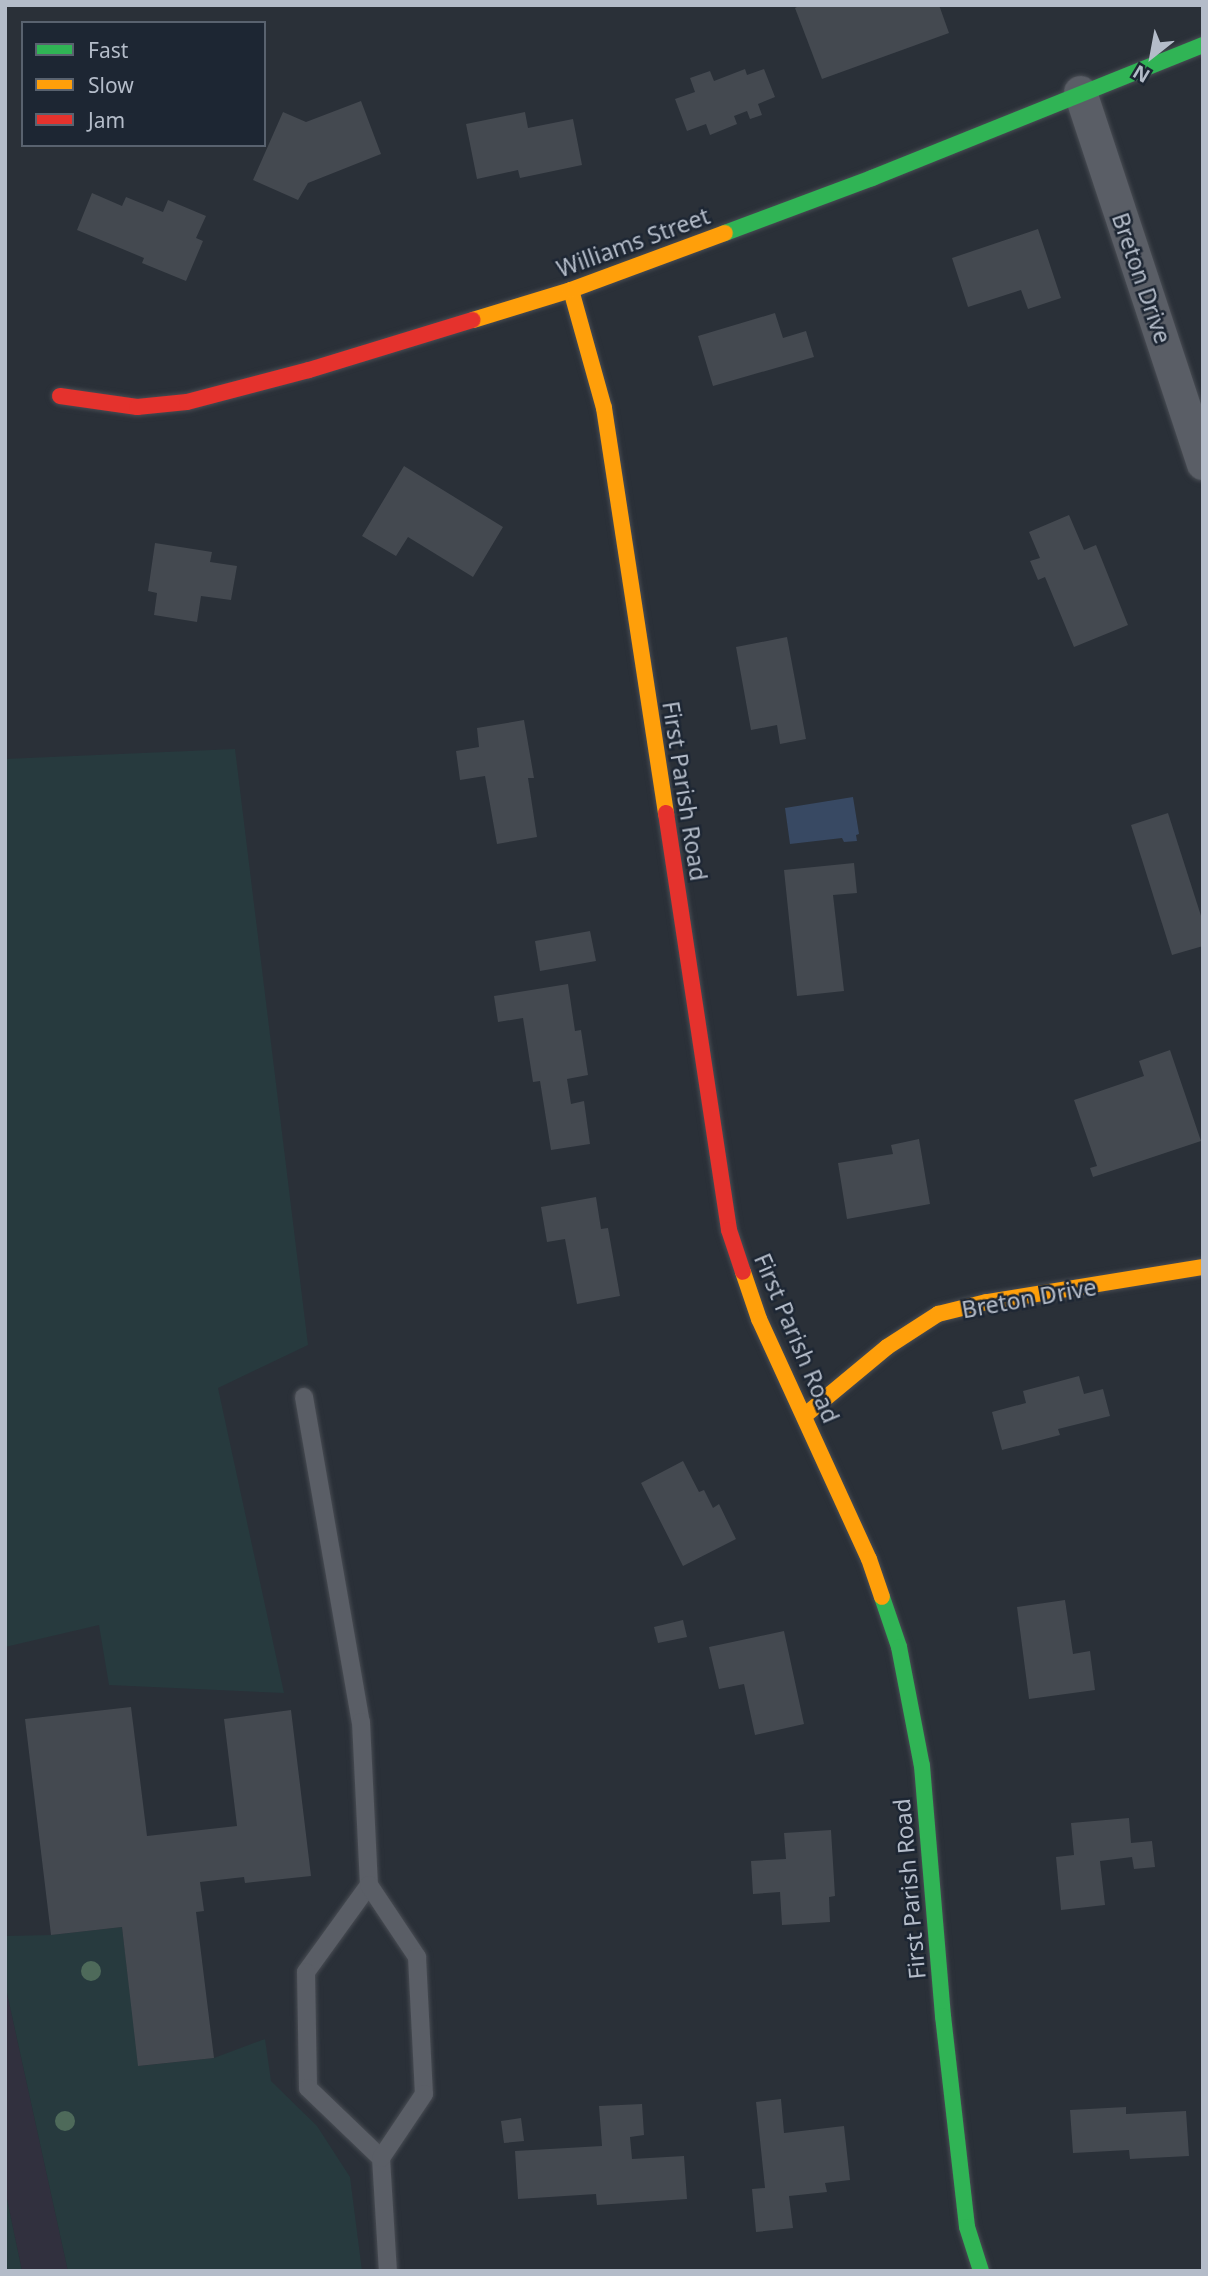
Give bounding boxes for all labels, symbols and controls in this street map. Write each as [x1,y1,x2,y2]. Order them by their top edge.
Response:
legend [21,21,266,147]
north arrow [1117,21,1187,91]
text: Fast [88,36,128,64]
text: N [1128,59,1155,89]
text: Slow [88,71,134,99]
text: Jam [88,106,125,134]
street label: Williams Street [553,202,713,282]
street label: Breton Drive [1107,209,1177,347]
street label: First Parish Road [657,699,713,883]
street label: First Parish Road [749,1249,845,1427]
street label: Breton Drive [960,1273,1098,1323]
street label: First Parish Road [887,1797,931,1981]

